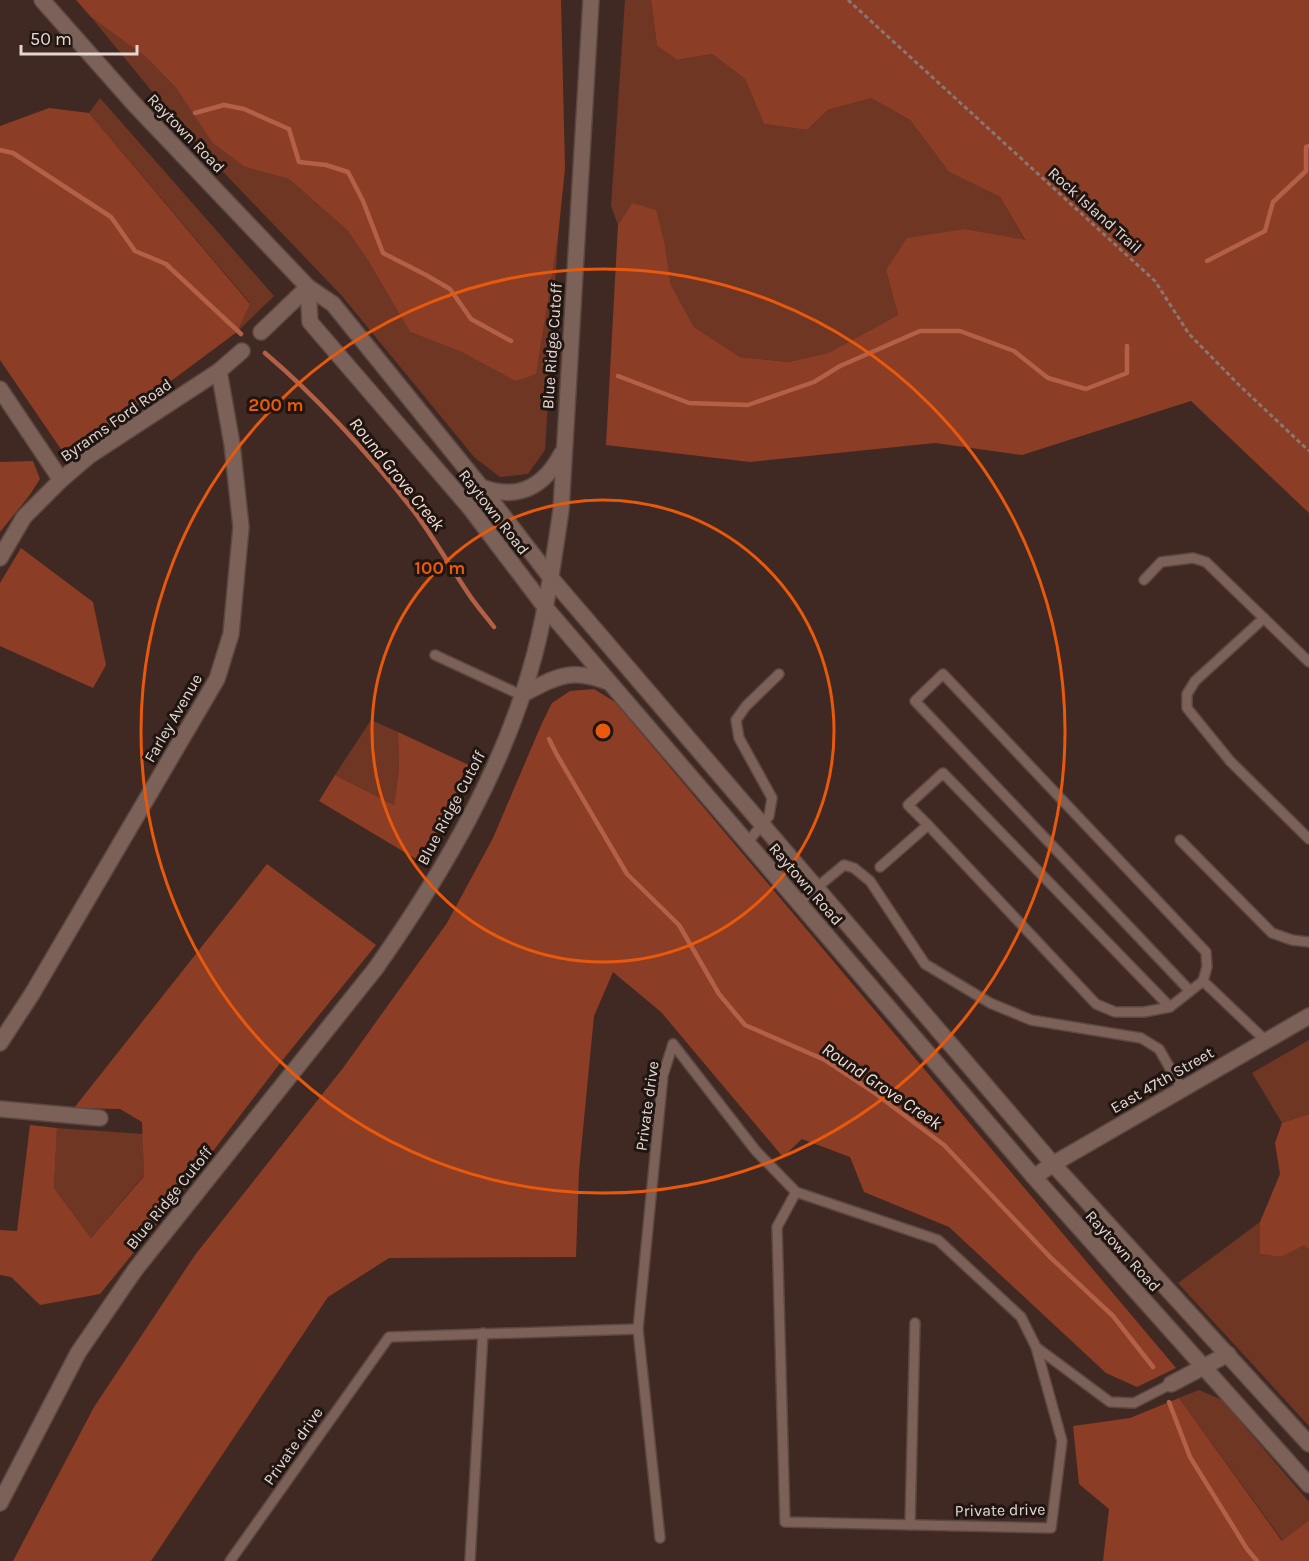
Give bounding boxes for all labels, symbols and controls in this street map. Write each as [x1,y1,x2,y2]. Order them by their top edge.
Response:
scale bar [21,18,136,56]
text: 50 m [30,28,72,50]
street label: Raytown Road [143,89,229,177]
street label: Rock Island Trail [1044,163,1146,257]
street label: Blue Ridge Cutoff [538,282,566,410]
street label: Byrams Ford Road [57,374,175,466]
text: 200 m [248,394,304,416]
water label: Round Grove Creek [345,413,450,536]
street label: Raytown Road [455,466,533,558]
text: 100 m [415,557,465,579]
street label: Farley Avenue [140,670,206,766]
centre of rings [593,721,613,741]
street label: Blue Ridge Cutoff [413,747,489,868]
street label: Raytown Road [765,839,847,929]
water label: Round Grove Creek [818,1038,947,1135]
street label: East 47th Street [1107,1043,1217,1117]
street label: Private drive [631,1060,663,1152]
street label: Blue Ridge Cutoff [122,1142,216,1253]
street label: Raytown Road [1082,1206,1164,1296]
street label: Private drive [259,1403,327,1489]
street label: Private drive [955,1500,1045,1520]

